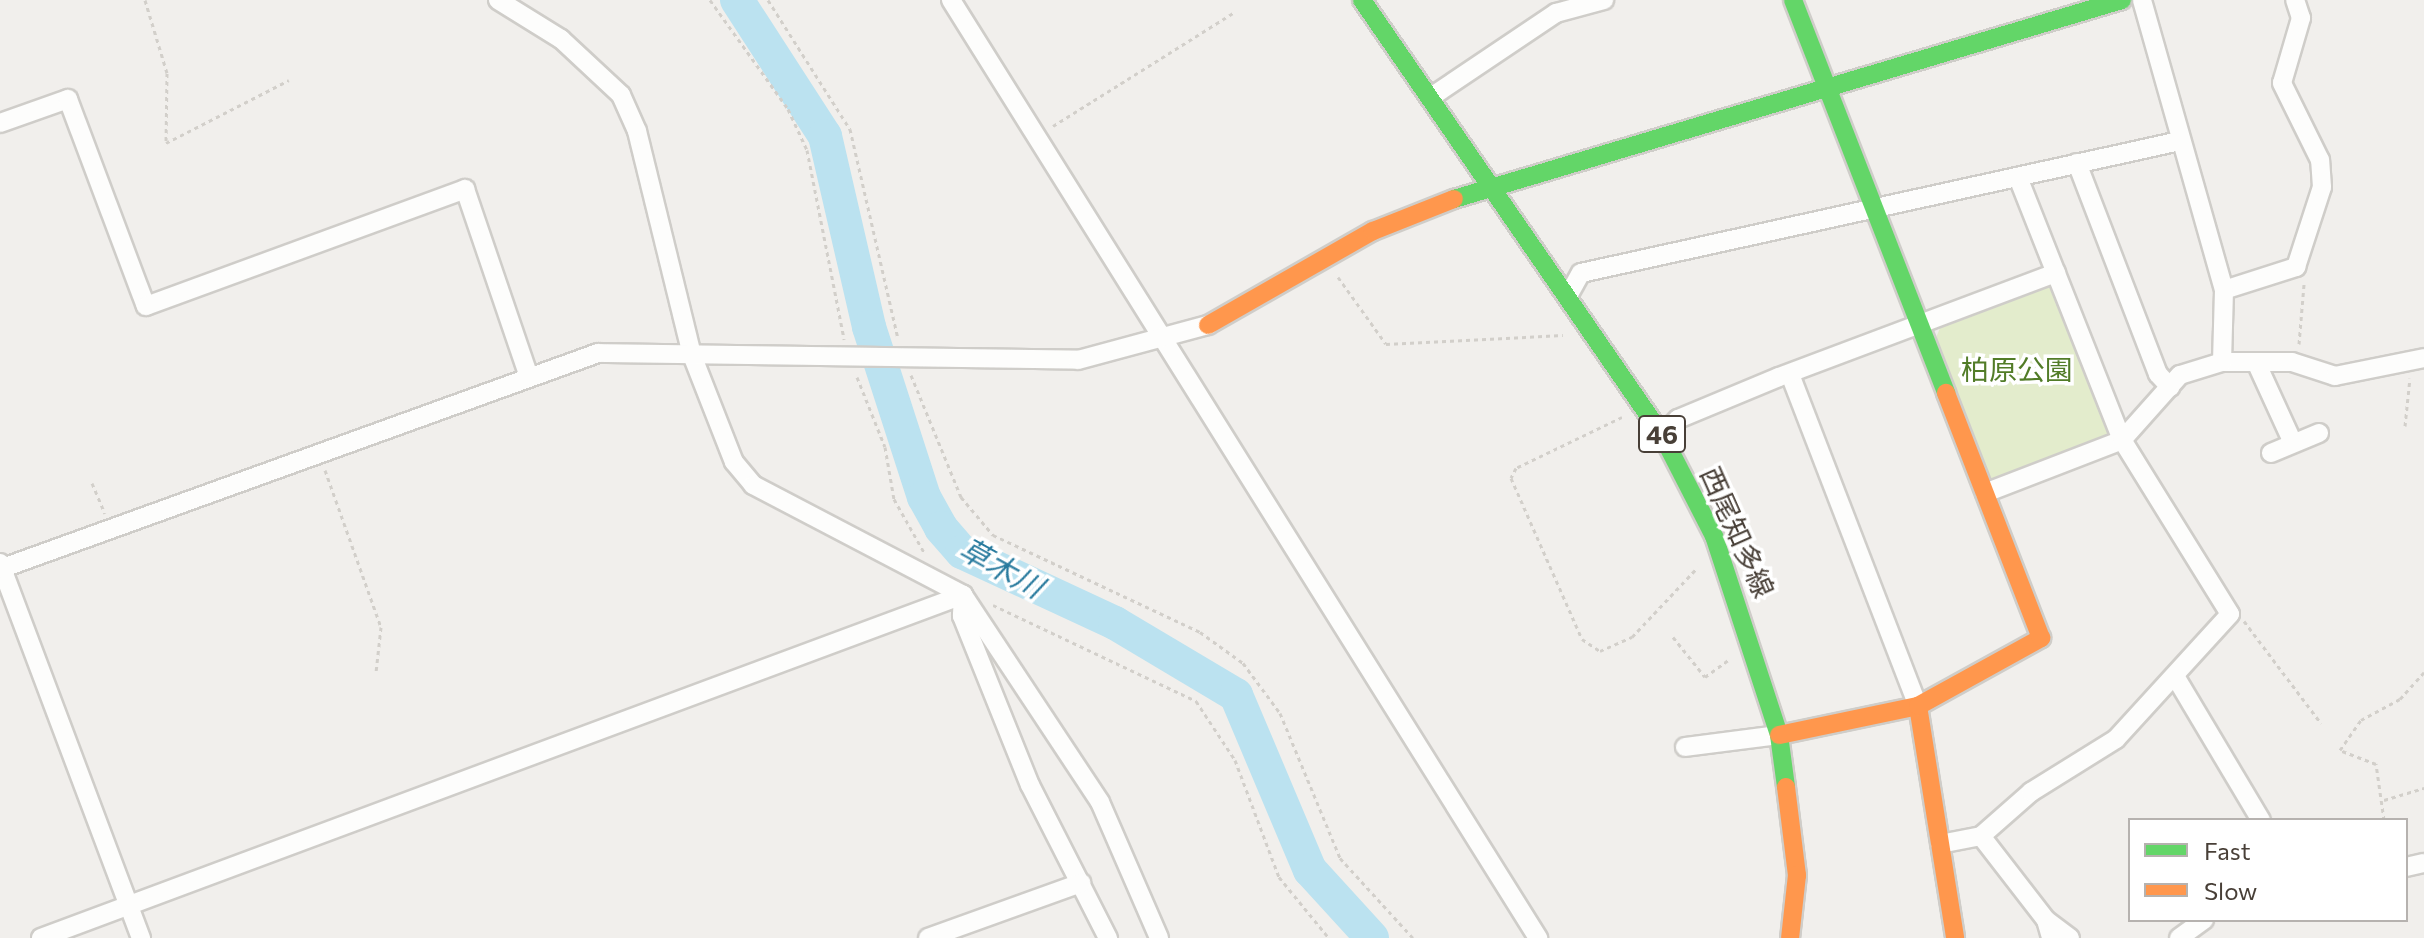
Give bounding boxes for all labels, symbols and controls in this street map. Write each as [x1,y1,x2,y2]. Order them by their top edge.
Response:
park label: 柏原公園 [1961,352,2073,386]
road number: 46 [1638,412,1686,456]
street label: 西尾知多線 [1694,461,1782,603]
water label: 草木川 [954,529,1050,605]
legend [2128,818,2408,922]
text: Fast [2204,836,2251,865]
text: Slow [2204,876,2257,905]

